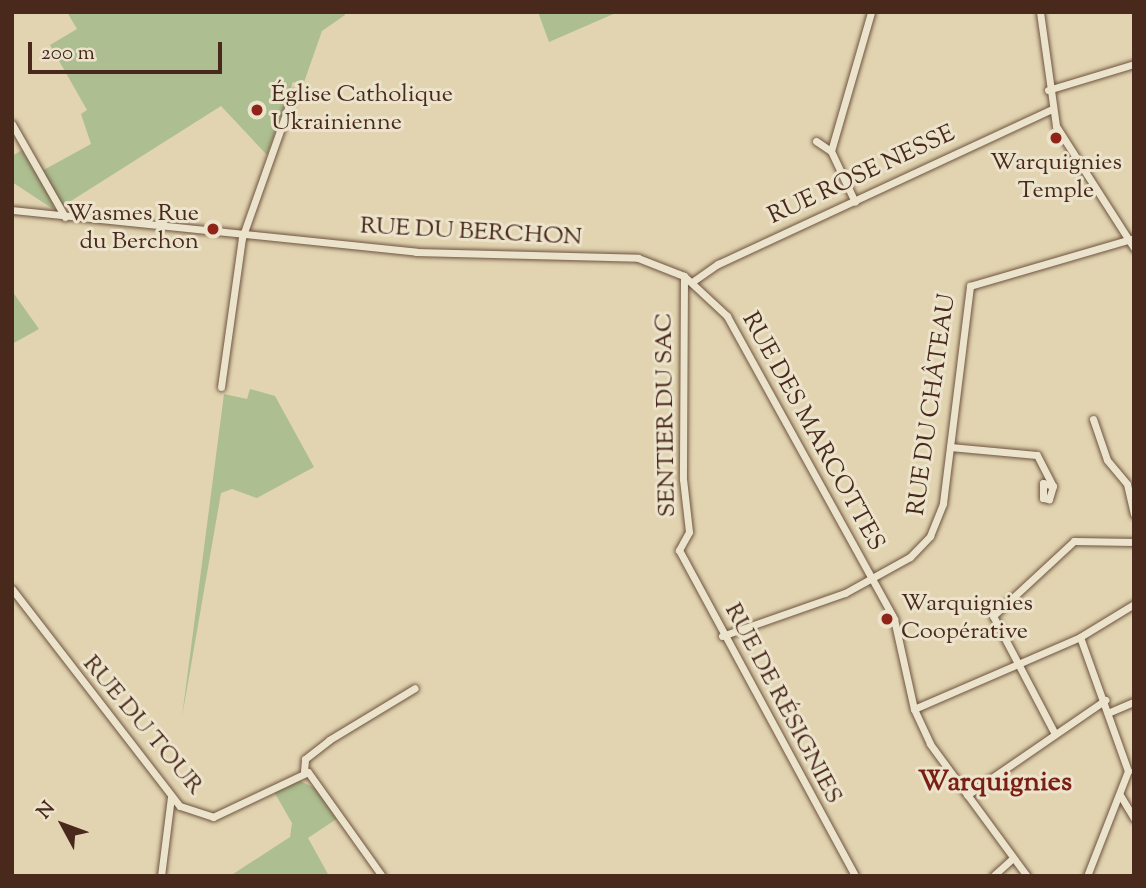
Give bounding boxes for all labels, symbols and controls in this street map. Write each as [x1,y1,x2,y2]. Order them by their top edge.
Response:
scale bar [32,28,226,72]
text: 200 m [41,39,95,69]
place label: Église Catholique Ukrainienne [271,82,453,138]
marker: Église Catholique Ukrainienne [249,102,265,118]
street label: RUE ROSE NESSE [764,120,960,232]
marker: Warquignies Temple [1048,130,1064,146]
place label: Warquignies Temple [990,150,1122,206]
place label: Wasmes Rue du Berchon [66,201,199,257]
street label: RUE DU BERCHON [359,213,583,253]
marker: Wasmes Rue du Berchon [205,221,221,237]
street label: RUE DU CHÂTEAU [903,292,963,518]
street label: RUE DES MARCOTTES [734,308,890,556]
street label: SENTIER DU SAC [651,313,683,517]
place label: Warquignies Coopérative [901,591,1033,647]
street label: RUE DE RÉSIGNIES [717,599,847,809]
marker: Warquignies Coopérative [879,611,895,627]
street label: RUE DU TOUR [75,651,209,801]
district label: Warquignies [918,766,1072,800]
north arrow [28,790,98,860]
text: N [32,796,62,825]

